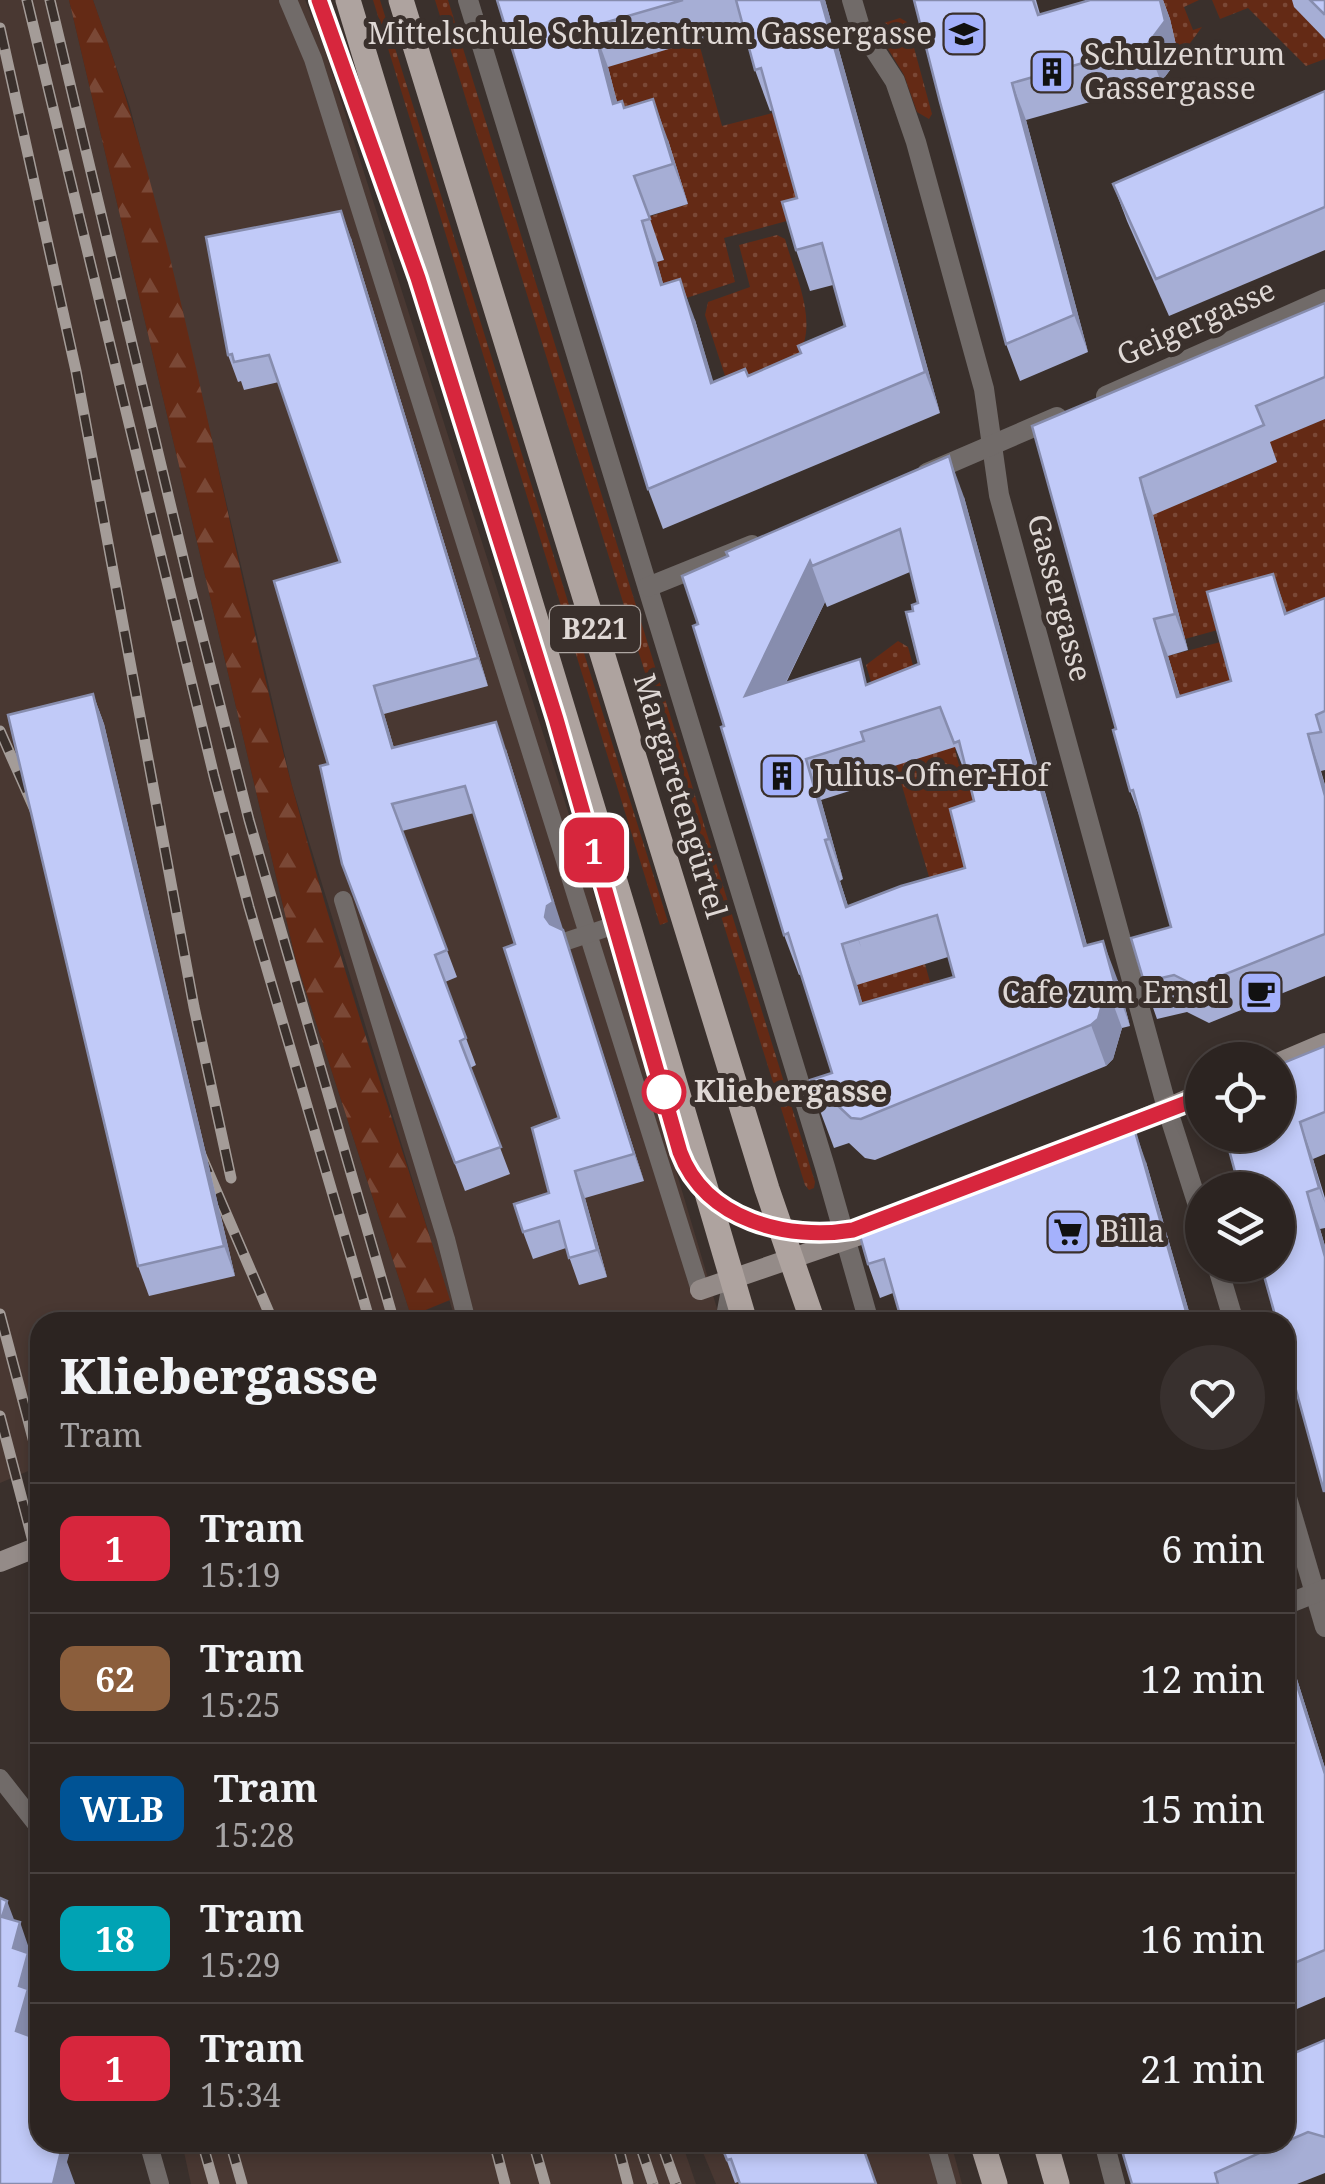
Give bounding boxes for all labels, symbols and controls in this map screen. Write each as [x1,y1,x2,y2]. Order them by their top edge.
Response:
school or university icon: Mittelschule Schulzentrum Gassergasse [941,11,987,57]
place label: Mittelschule Schulzentrum Gassergasse [367,12,932,53]
place label: Schulzentrum Gassergasse [1084,33,1285,108]
building icon: Schulzentrum Gassergasse [1029,49,1075,95]
street label: Geigergasse [1110,268,1281,375]
street label: Gassergasse [1018,509,1102,686]
road number: B221 [550,606,640,652]
street label: Margaretengürtel [625,668,738,923]
building icon: Julius-Ofner-Hof [759,753,805,799]
place label: Julius-Ofner-Hof [813,754,1052,795]
line badge: 1 [562,818,626,882]
text: 1 [584,827,604,874]
cafe icon: Cafe zum Ernstl [1238,970,1284,1016]
place label: Cafe zum Ernstl [1002,971,1228,1012]
map controls [1185,1042,1295,1282]
button: locate [1185,1042,1295,1152]
place label: Kliebergasse [694,1070,887,1111]
marker: Kliebergasse [643,1071,685,1113]
button: layers [1185,1172,1295,1282]
supermarket icon: Billa [1045,1209,1091,1255]
place label: Billa [1100,1210,1165,1251]
text: Kliebergasse [60,1343,378,1408]
button: heart [1160,1345,1265,1450]
text: Tram [60,1413,142,1456]
text: Tram [200,1501,304,1553]
text: 6 min [1161,1522,1265,1574]
text: 1 [105,1525,125,1572]
text: 15:19 [200,1553,281,1596]
text: Tram [200,1631,304,1683]
text: 12 min [1140,1652,1265,1704]
text: 62 [95,1655,135,1702]
text: 15:25 [200,1683,281,1726]
text: Tram [214,1761,318,1813]
text: 15 min [1140,1782,1265,1834]
text: WLB [80,1785,164,1832]
text: 15:28 [214,1813,294,1856]
text: Tram [200,1891,304,1943]
text: 16 min [1140,1912,1265,1964]
text: 18 [95,1915,135,1962]
text: 15:29 [200,1943,281,1986]
text: Tram [200,2021,304,2073]
text: 21 min [1140,2042,1265,2094]
text: 1 [105,2045,125,2092]
text: 15:34 [200,2073,281,2116]

